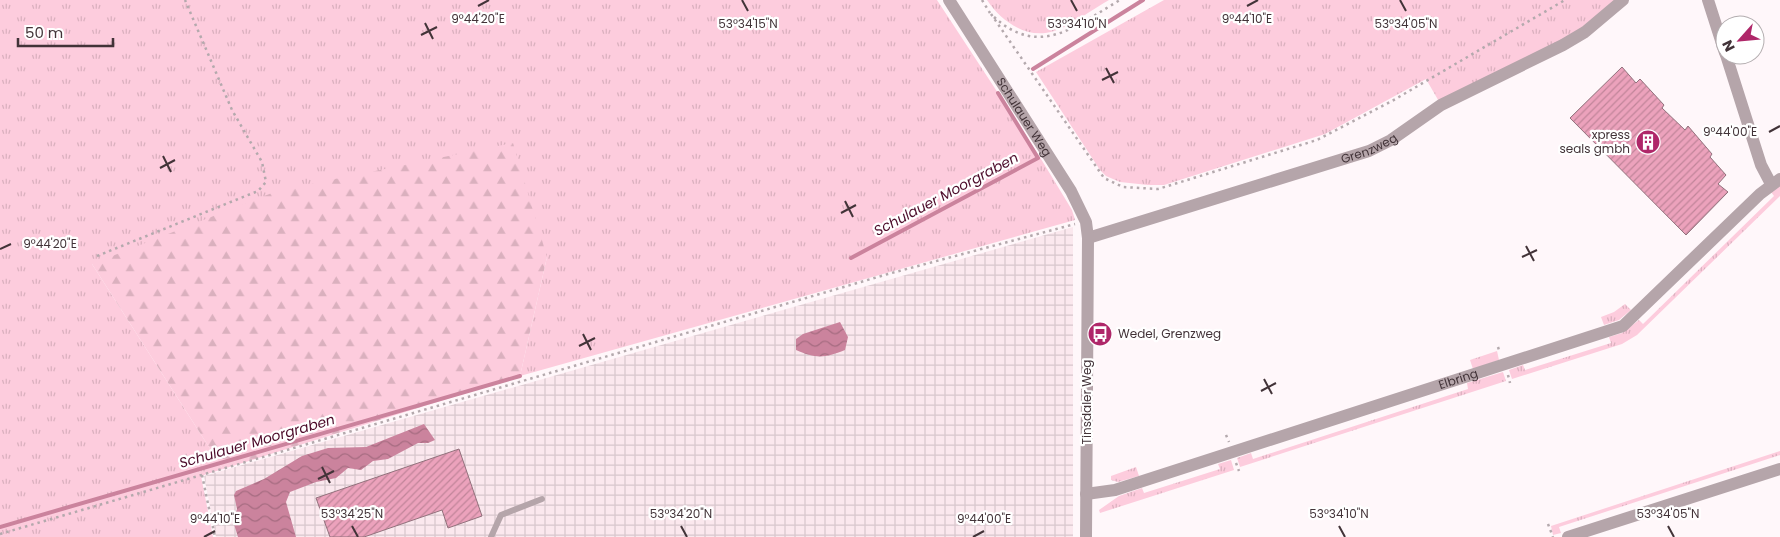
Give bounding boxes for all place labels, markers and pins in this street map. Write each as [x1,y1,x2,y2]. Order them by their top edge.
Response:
place label: xpress seals gmbh [1559,126,1630,157]
building icon: xpress seals gmbh [1635,129,1661,155]
bus stop icon: Wedel, Grenzweg [1087,321,1113,347]
place label: Wedel, Grenzweg [1118,325,1221,342]

